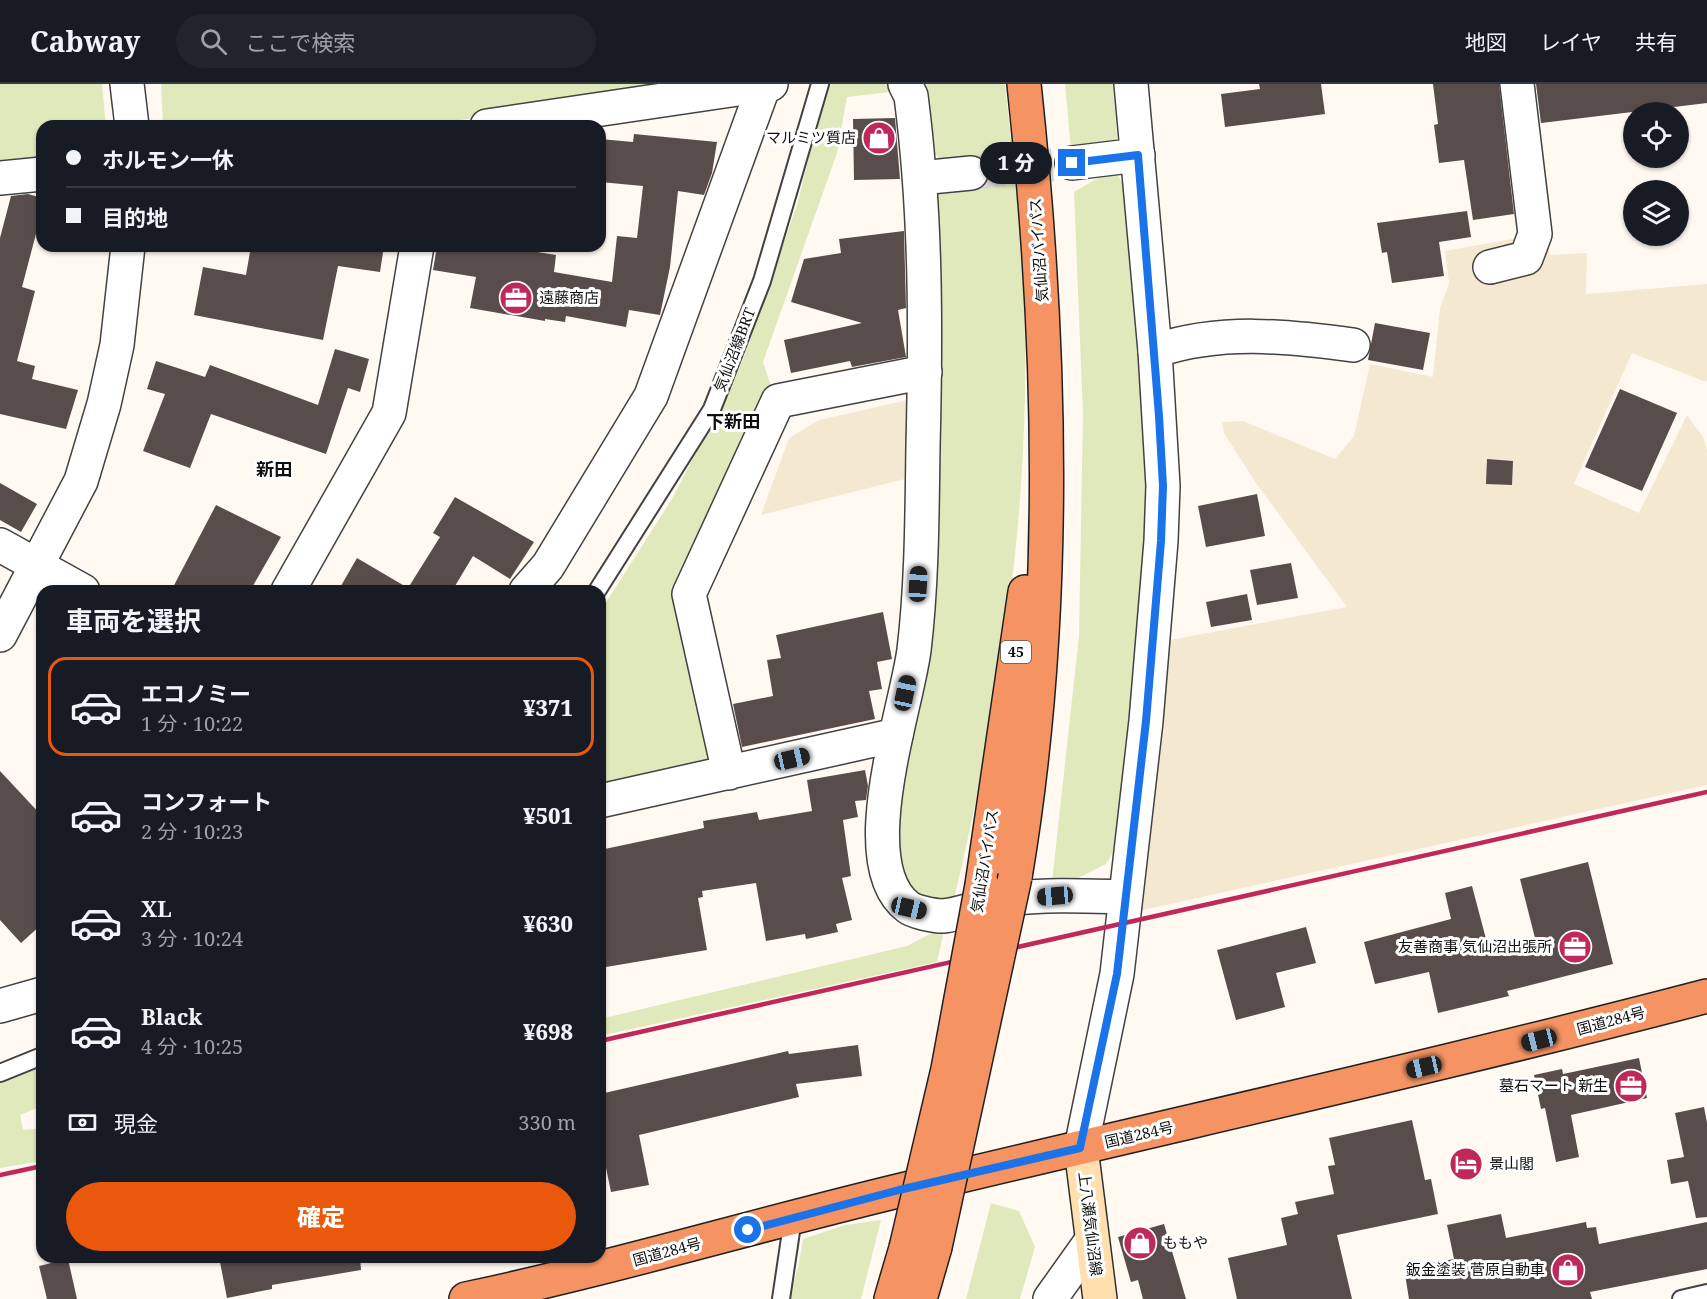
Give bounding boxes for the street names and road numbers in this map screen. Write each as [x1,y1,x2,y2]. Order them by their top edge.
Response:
street label: 気仙沼バイパス [1024,197,1052,303]
street label: 気仙沼線BRT [709,305,759,395]
road number: 45 [1001,641,1031,663]
street label: 気仙沼バイパス [966,808,1002,914]
street label: 国道284号 [1574,1001,1647,1039]
street label: 国道284号 [1102,1116,1175,1152]
street label: 上八瀬気仙沼線 [1075,1171,1107,1277]
street label: 国道284号 [630,1232,703,1270]

